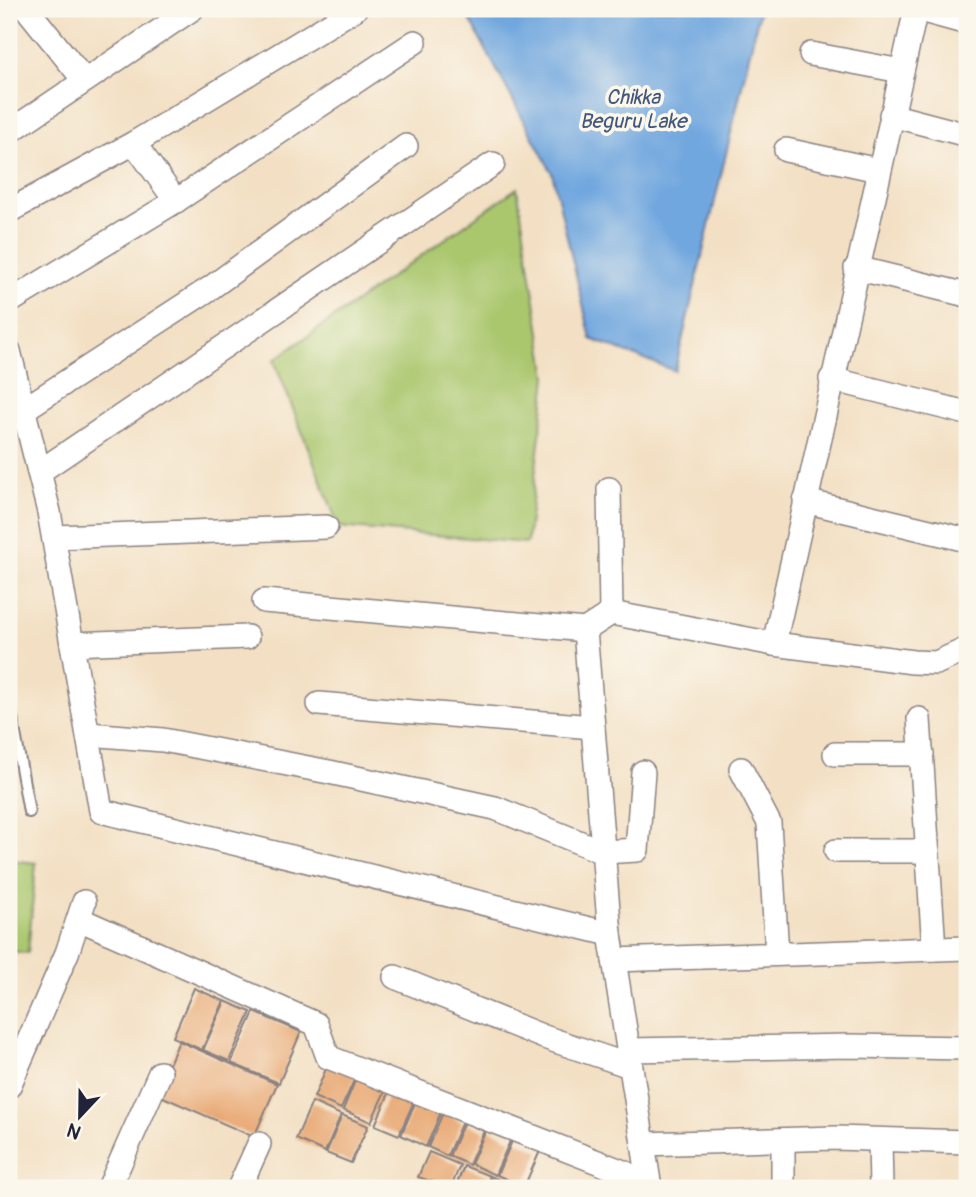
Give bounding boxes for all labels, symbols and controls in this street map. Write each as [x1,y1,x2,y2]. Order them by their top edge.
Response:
water label: Chikka Beguru Lake [580,84,689,135]
north arrow [46,1082,116,1152]
text: N [63,1117,84,1144]

